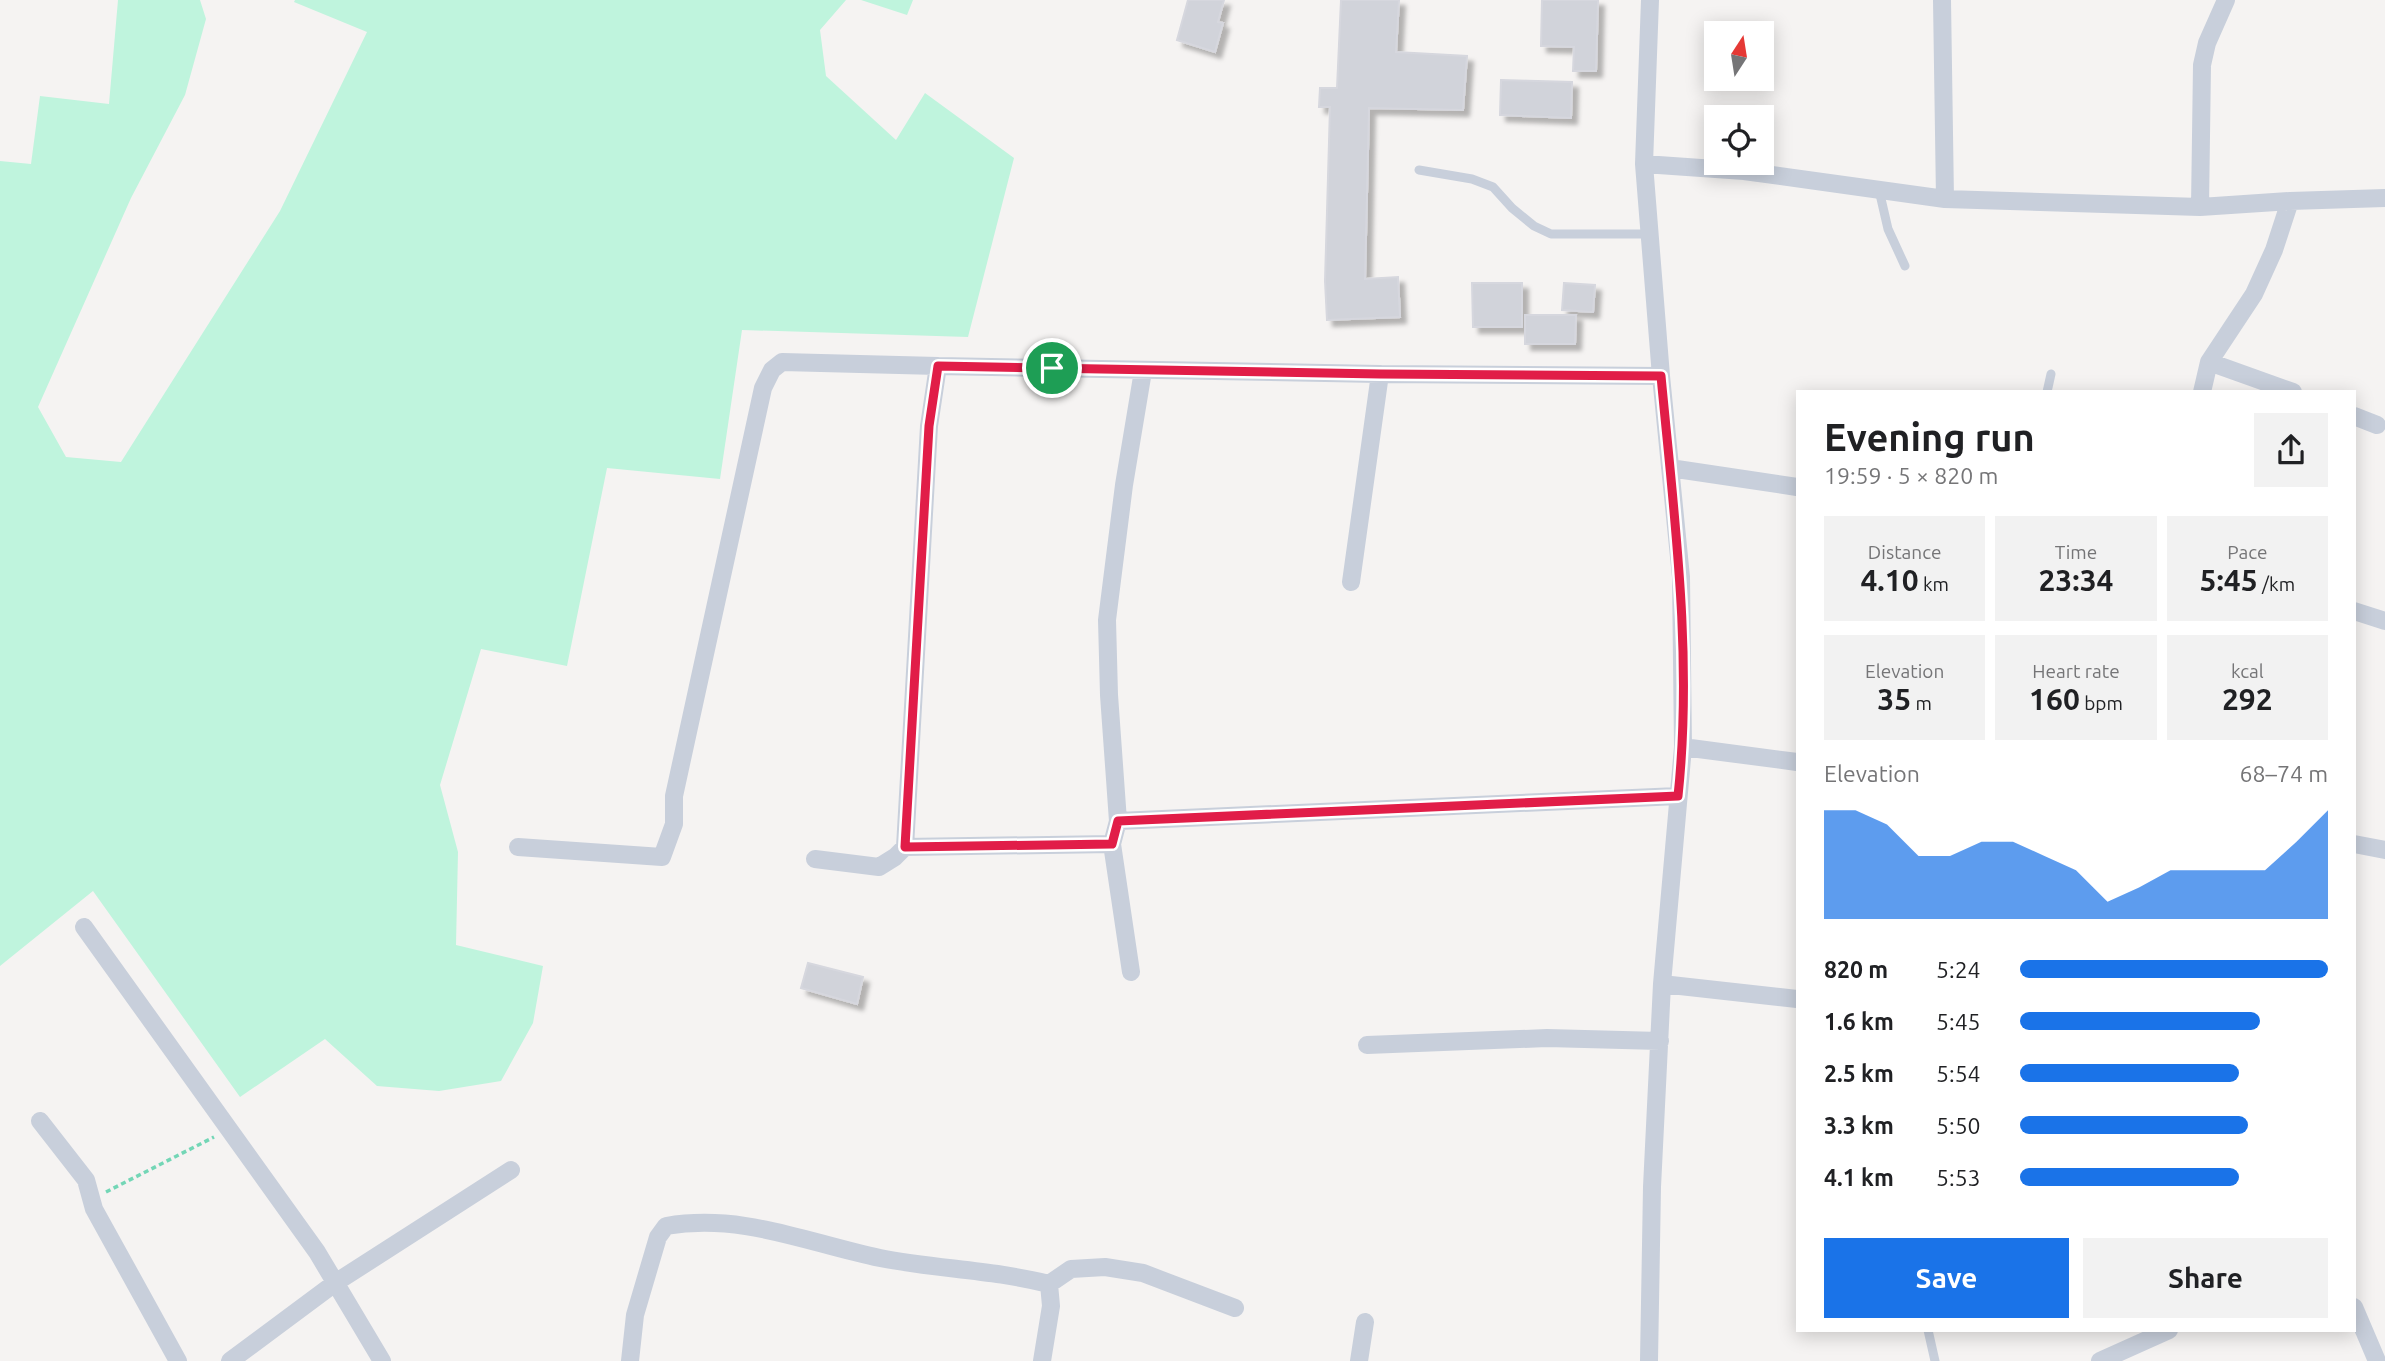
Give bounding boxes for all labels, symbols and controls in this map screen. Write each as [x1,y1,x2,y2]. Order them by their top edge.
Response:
north arrow [1704,21,1774,91]
map controls [1704,21,1774,175]
button: locate [1704,105,1774,175]
pin [1022,338,1082,398]
icon: arrive [1033,349,1071,387]
button: share [2254,413,2328,487]
text: Evening run [1824,416,2035,458]
text: 19:59 · 5 × 820 m [1824,463,1998,488]
text: Distance [1868,541,1941,563]
text: Time [2055,541,2097,563]
text: Pace [2227,541,2267,563]
text: 4.10 [1860,563,1919,597]
text: 23:34 [2038,563,2114,597]
text: 5:45 [2200,563,2258,597]
text: km [1919,573,1949,595]
text: /km [2258,573,2295,595]
text: Elevation [1865,660,1944,682]
text: Heart rate [2032,660,2120,682]
text: kcal [2231,660,2264,682]
text: 35 [1877,682,1911,716]
text: 160 [2029,682,2080,716]
text: 292 [2222,682,2273,716]
text: m [1911,692,1932,714]
text: bpm [2080,692,2123,714]
text: Elevation [1824,761,1920,786]
text: 68–74 m [2240,761,2328,786]
text: 820 m [1824,957,1888,982]
text: 5:24 [1936,957,1981,982]
text: 1.6 km [1824,1009,1894,1034]
text: 5:45 [1936,1009,1981,1034]
text: 2.5 km [1824,1061,1894,1086]
text: 5:54 [1936,1061,1981,1086]
text: 3.3 km [1824,1113,1894,1138]
text: 5:50 [1936,1113,1981,1138]
text: 4.1 km [1824,1165,1894,1190]
text: 5:53 [1936,1165,1981,1190]
button: Save [1824,1238,2069,1318]
button: Share [2083,1238,2328,1318]

